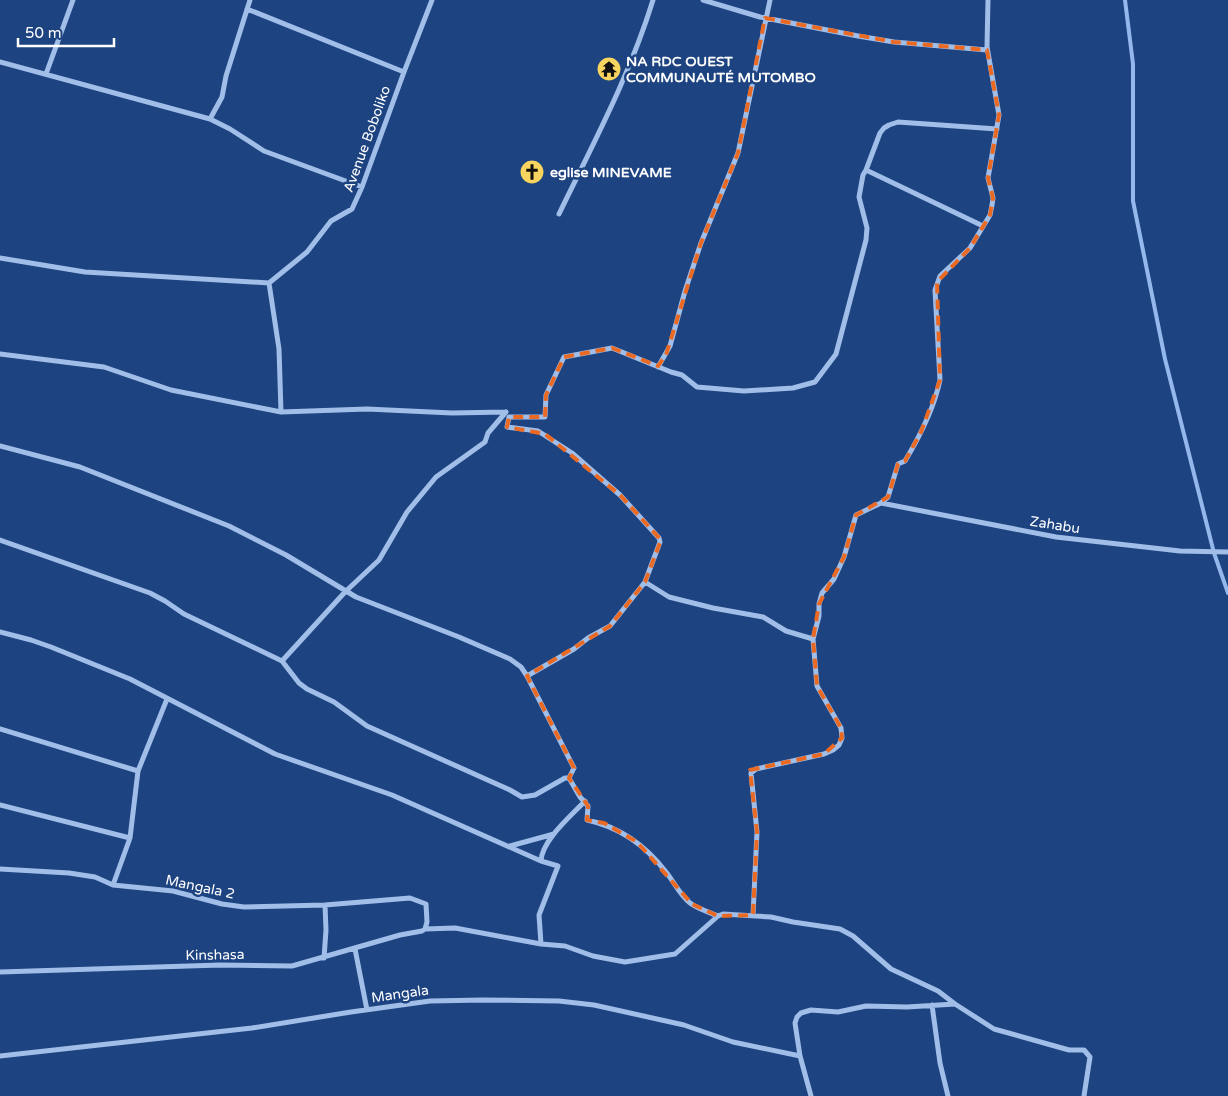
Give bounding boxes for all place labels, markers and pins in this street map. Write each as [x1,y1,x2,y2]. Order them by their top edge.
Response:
place label: NA RDC OUEST COMMUNAUTÉ MUTOMBO [626,53,816,86]
temple icon: NA RDC OUEST COMMUNAUTÉ MUTOMBO [596,56,622,82]
church icon: eglise MINEVAME [519,159,545,185]
place label: eglise MINEVAME [550,164,672,181]

